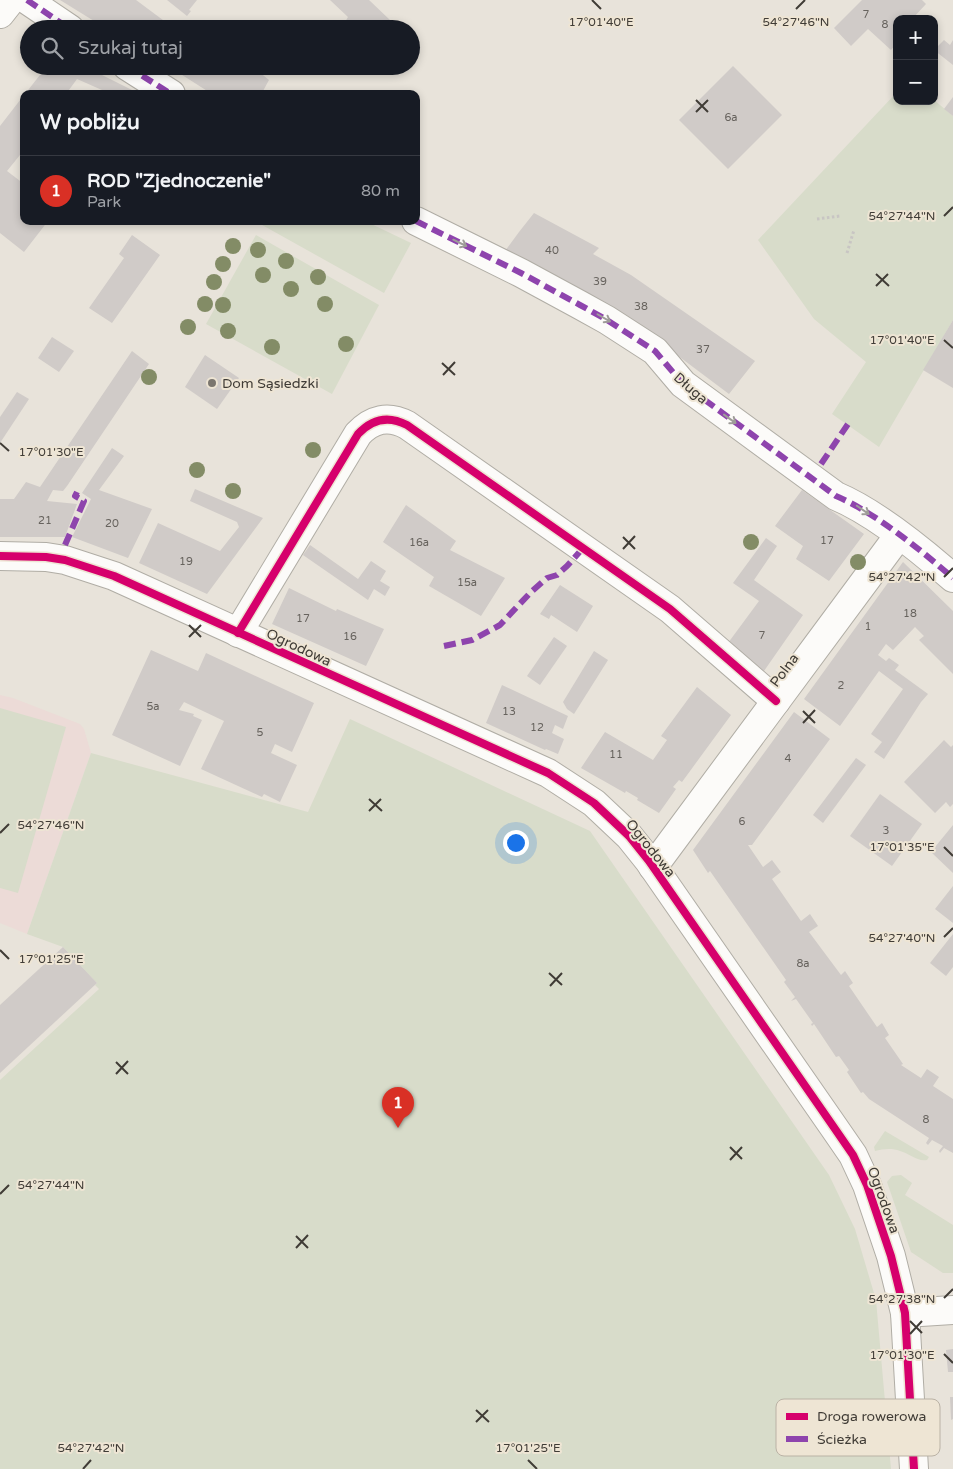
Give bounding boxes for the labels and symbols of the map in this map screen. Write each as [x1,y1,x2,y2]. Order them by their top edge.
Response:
house number: 7 [863,8,870,21]
text: 17°01'40"E [568,15,634,29]
text: 54°27'46"N [763,15,830,29]
house number: 8 [882,18,889,31]
house number: 6a [724,111,738,124]
text: 54°27'44"N [869,209,936,223]
one-way arrow [452,238,467,248]
house number: 40 [545,244,559,257]
house number: 39 [593,275,607,288]
house number: 38 [634,300,648,313]
one-way arrow [596,314,610,324]
text: 17°01'40"E [869,333,935,347]
house number: 37 [696,343,710,356]
street label: Długa [670,369,711,408]
place label: Dom Sąsiedzki [222,375,319,392]
marker: Dom Sąsiedzki [206,377,218,389]
one-way arrow [723,413,736,424]
text: 17°01'30"E [18,445,84,459]
one-way arrow [856,505,870,516]
house number: 21 [38,514,52,527]
house number: 20 [105,517,119,530]
house number: 17 [820,534,834,547]
house number: 16a [409,536,429,549]
house number: 19 [179,555,193,568]
text: 54°27'42"N [869,570,936,584]
house number: 15a [457,576,477,589]
house number: 18 [903,607,917,620]
house number: 17 [296,612,310,625]
house number: 1 [865,620,871,633]
street label: Ogrodowa [264,625,334,670]
house number: 7 [759,629,766,642]
house number: 16 [343,630,357,643]
street label: Polna [766,650,803,690]
house number: 2 [838,679,845,692]
house number: 5a [146,700,160,713]
house number: 13 [502,705,516,718]
house number: 12 [530,721,544,734]
house number: 5 [257,726,264,739]
house number: 11 [609,748,623,761]
house number: 4 [785,752,792,765]
house number: 6 [739,815,746,828]
street label: Ogrodowa [622,816,679,881]
text: 54°27'46"N [18,818,85,832]
house number: 3 [883,824,890,837]
your location [503,830,529,856]
text: 17°01'35"E [869,840,935,854]
text: 54°27'40"N [869,931,936,945]
text: 17°01'25"E [18,952,84,966]
house number: 8a [796,957,810,970]
pin: 1 [382,1087,414,1128]
house number: 8 [923,1113,930,1126]
street label: Ogrodowa [864,1164,903,1236]
text: 54°27'44"N [18,1178,85,1192]
text: 54°27'38"N [869,1292,936,1306]
text: 17°01'30"E [869,1348,935,1362]
legend [776,1399,940,1456]
text: Droga rowerowa [817,1408,926,1425]
text: Ścieżka [817,1431,867,1448]
text: 54°27'42"N [58,1441,125,1455]
text: 17°01'25"E [495,1441,561,1455]

